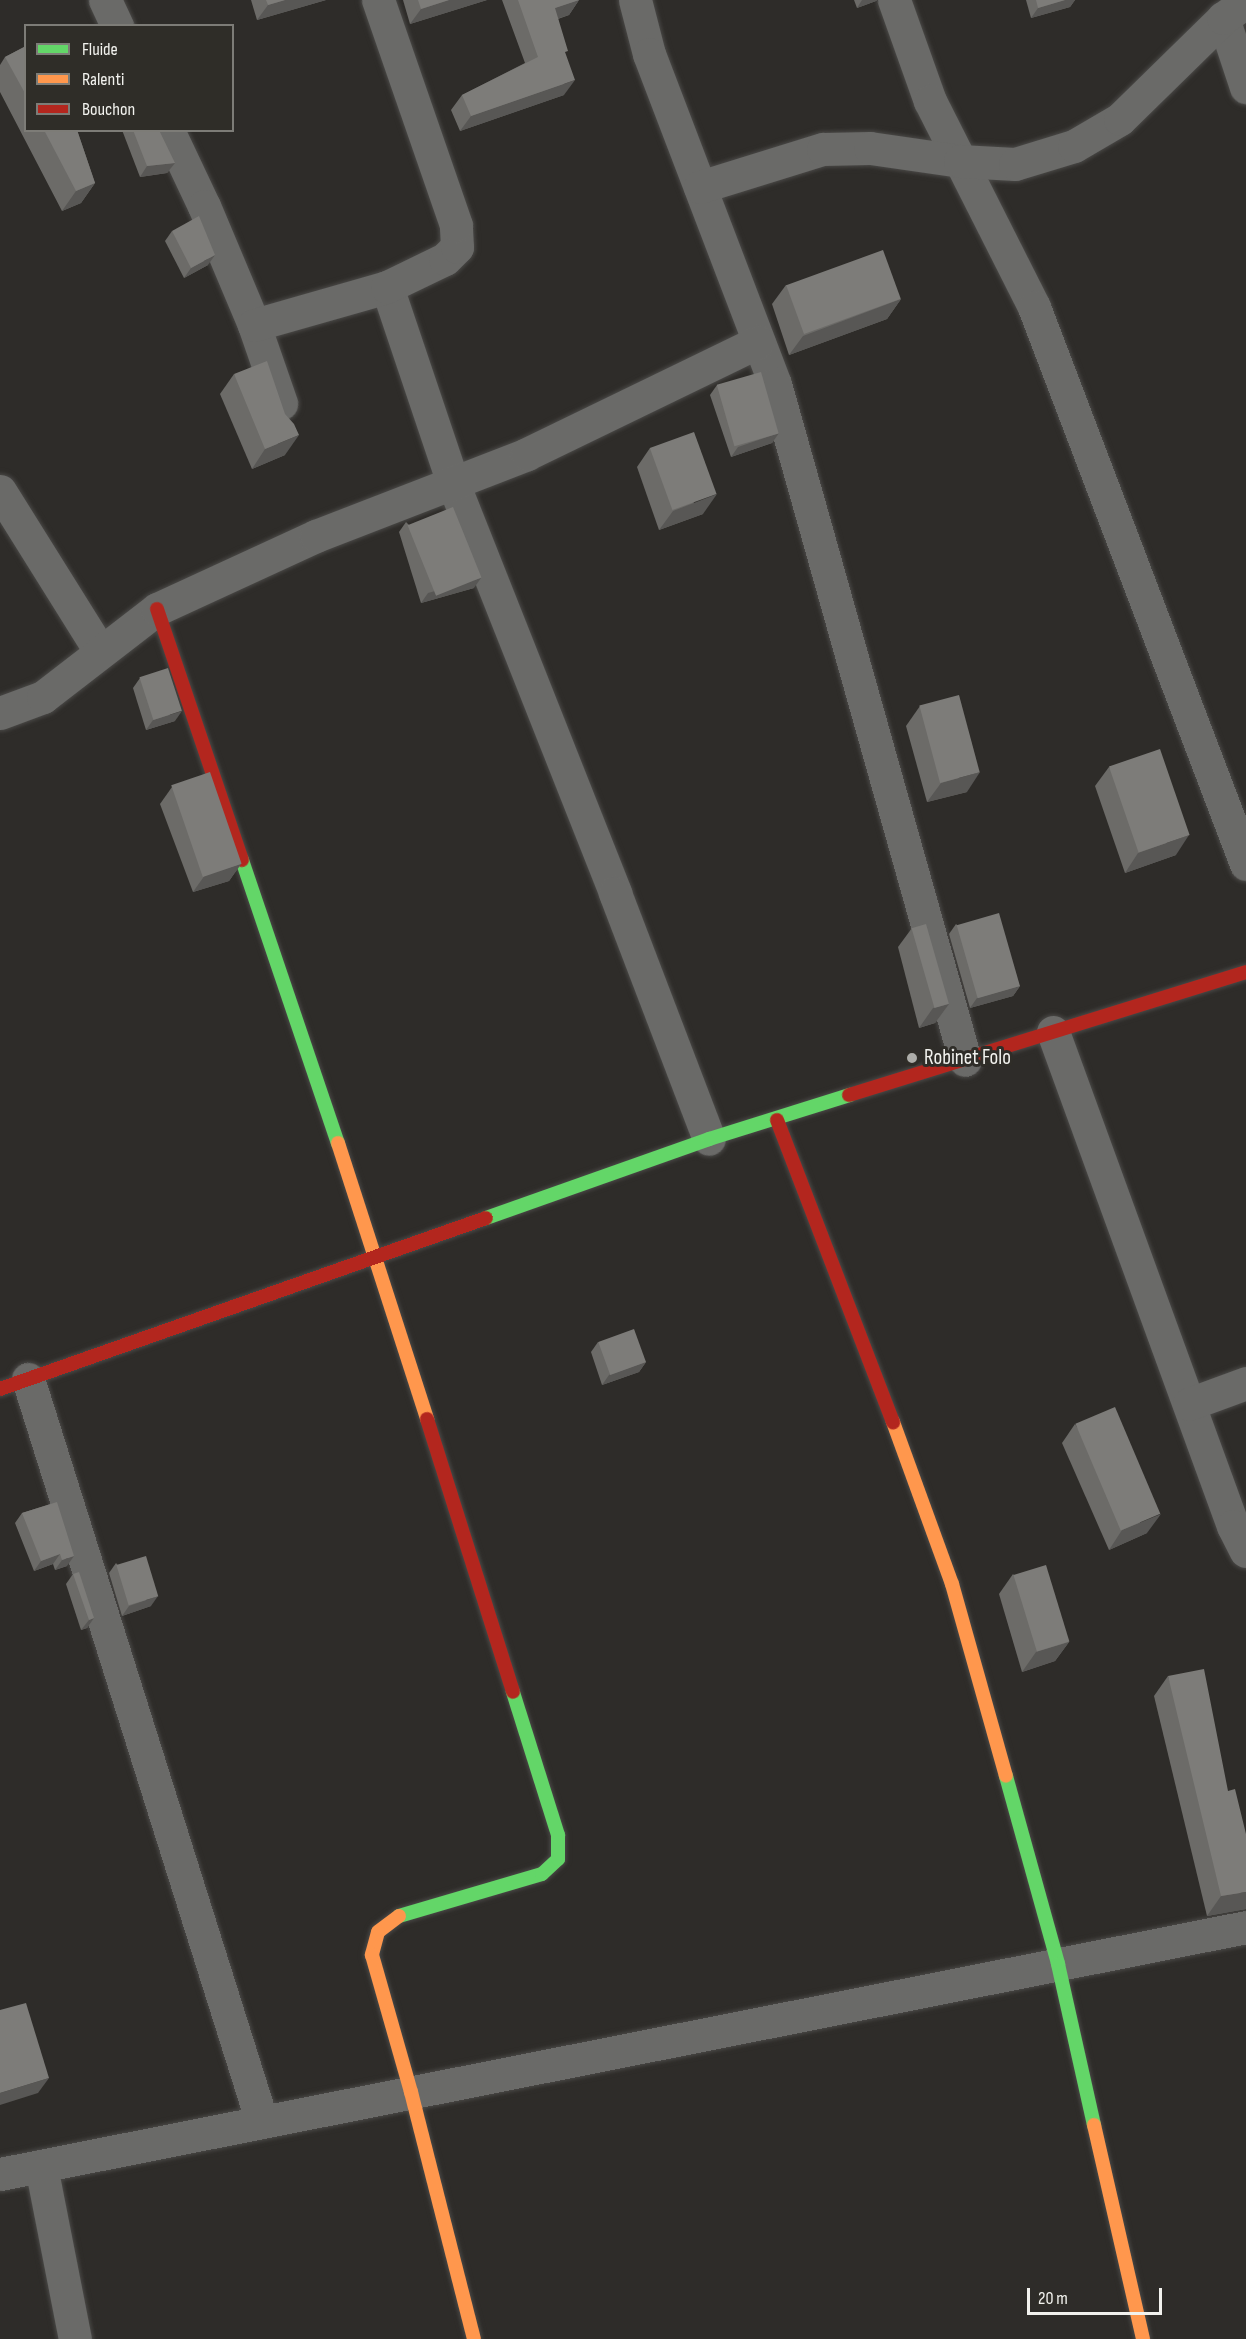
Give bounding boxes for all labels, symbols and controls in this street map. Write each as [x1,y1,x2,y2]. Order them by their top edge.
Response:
legend [24,24,234,132]
text: Fluide [82,39,118,60]
text: Ralenti [82,69,124,90]
text: Bouchon [82,99,135,120]
place label: Robinet Folo [924,1045,1011,1071]
marker: Robinet Folo [905,1051,919,1065]
scale bar [1030,2276,1165,2314]
text: 20 m [1038,2288,1068,2309]

